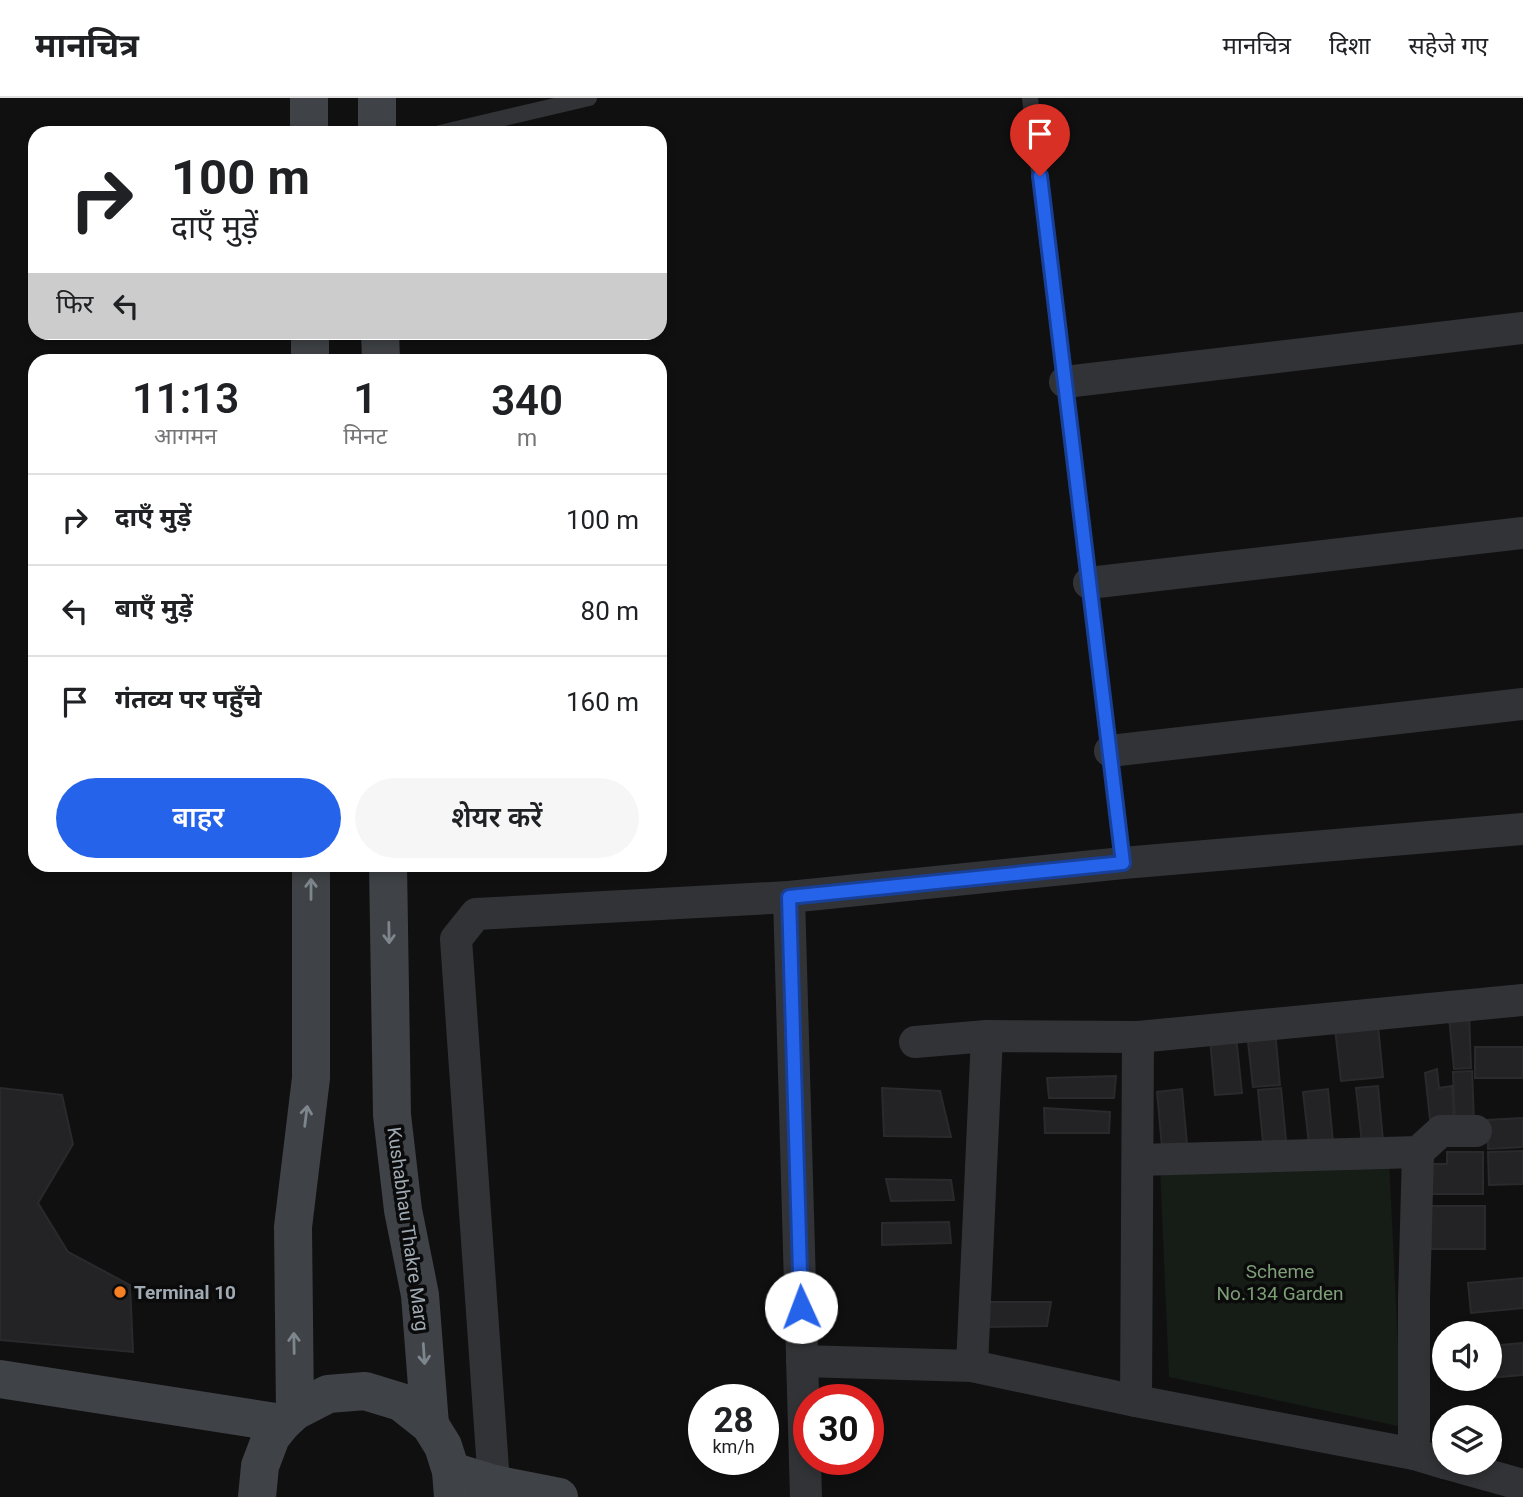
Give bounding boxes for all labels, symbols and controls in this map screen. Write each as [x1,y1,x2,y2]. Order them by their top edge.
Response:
text: मानचित्र [35,26,139,65]
text: मानचित्र [1222,32,1291,60]
text: दिशा [1329,32,1370,60]
text: सहेजे गए [1408,32,1488,60]
pin [1010,104,1070,176]
icon: arrive [1021,115,1059,153]
text: 100 m [171,149,310,206]
icon: right [56,154,147,245]
text: दाएँ मुड़ें [171,208,258,246]
icon: left [107,287,145,325]
text: फिर [56,289,93,319]
text: 11:13 [132,374,239,423]
text: 1 [353,374,377,423]
text: 340 [491,376,563,425]
text: आगमन [154,423,217,450]
text: मिनट [343,423,387,450]
text: m [517,425,537,452]
icon: right [56,501,94,539]
text: दाएँ मुड़ें [115,502,191,532]
text: 100 m [566,505,639,535]
icon: left [56,592,94,630]
text: बाएँ मुड़ें [115,593,193,623]
text: 80 m [581,596,639,626]
icon: arrive [56,683,94,721]
text: गंतव्य पर पहुँचे [115,684,262,714]
text: 160 m [566,687,639,717]
button: बाहर [56,778,341,858]
button: शेयर करें [355,778,639,858]
one-way arrow [304,877,318,900]
one-way arrow [382,921,396,944]
one-way arrow [300,1105,313,1128]
street label: Kushabhau Thakre Marg [382,1126,434,1332]
park label: Scheme No.134 Garden [1217,1260,1343,1305]
position arrow [764,1270,838,1344]
place label: Terminal 10 [134,1281,236,1304]
marker: Terminal 10 [112,1284,128,1300]
map controls [1432,1321,1502,1475]
button: sound [1432,1321,1502,1391]
one-way arrow [287,1331,301,1354]
one-way arrow [418,1342,431,1365]
speed limit sign: 30 [793,1384,884,1475]
text: 28 [713,1400,754,1441]
button: layers [1432,1405,1502,1475]
text: km/h [712,1436,755,1457]

